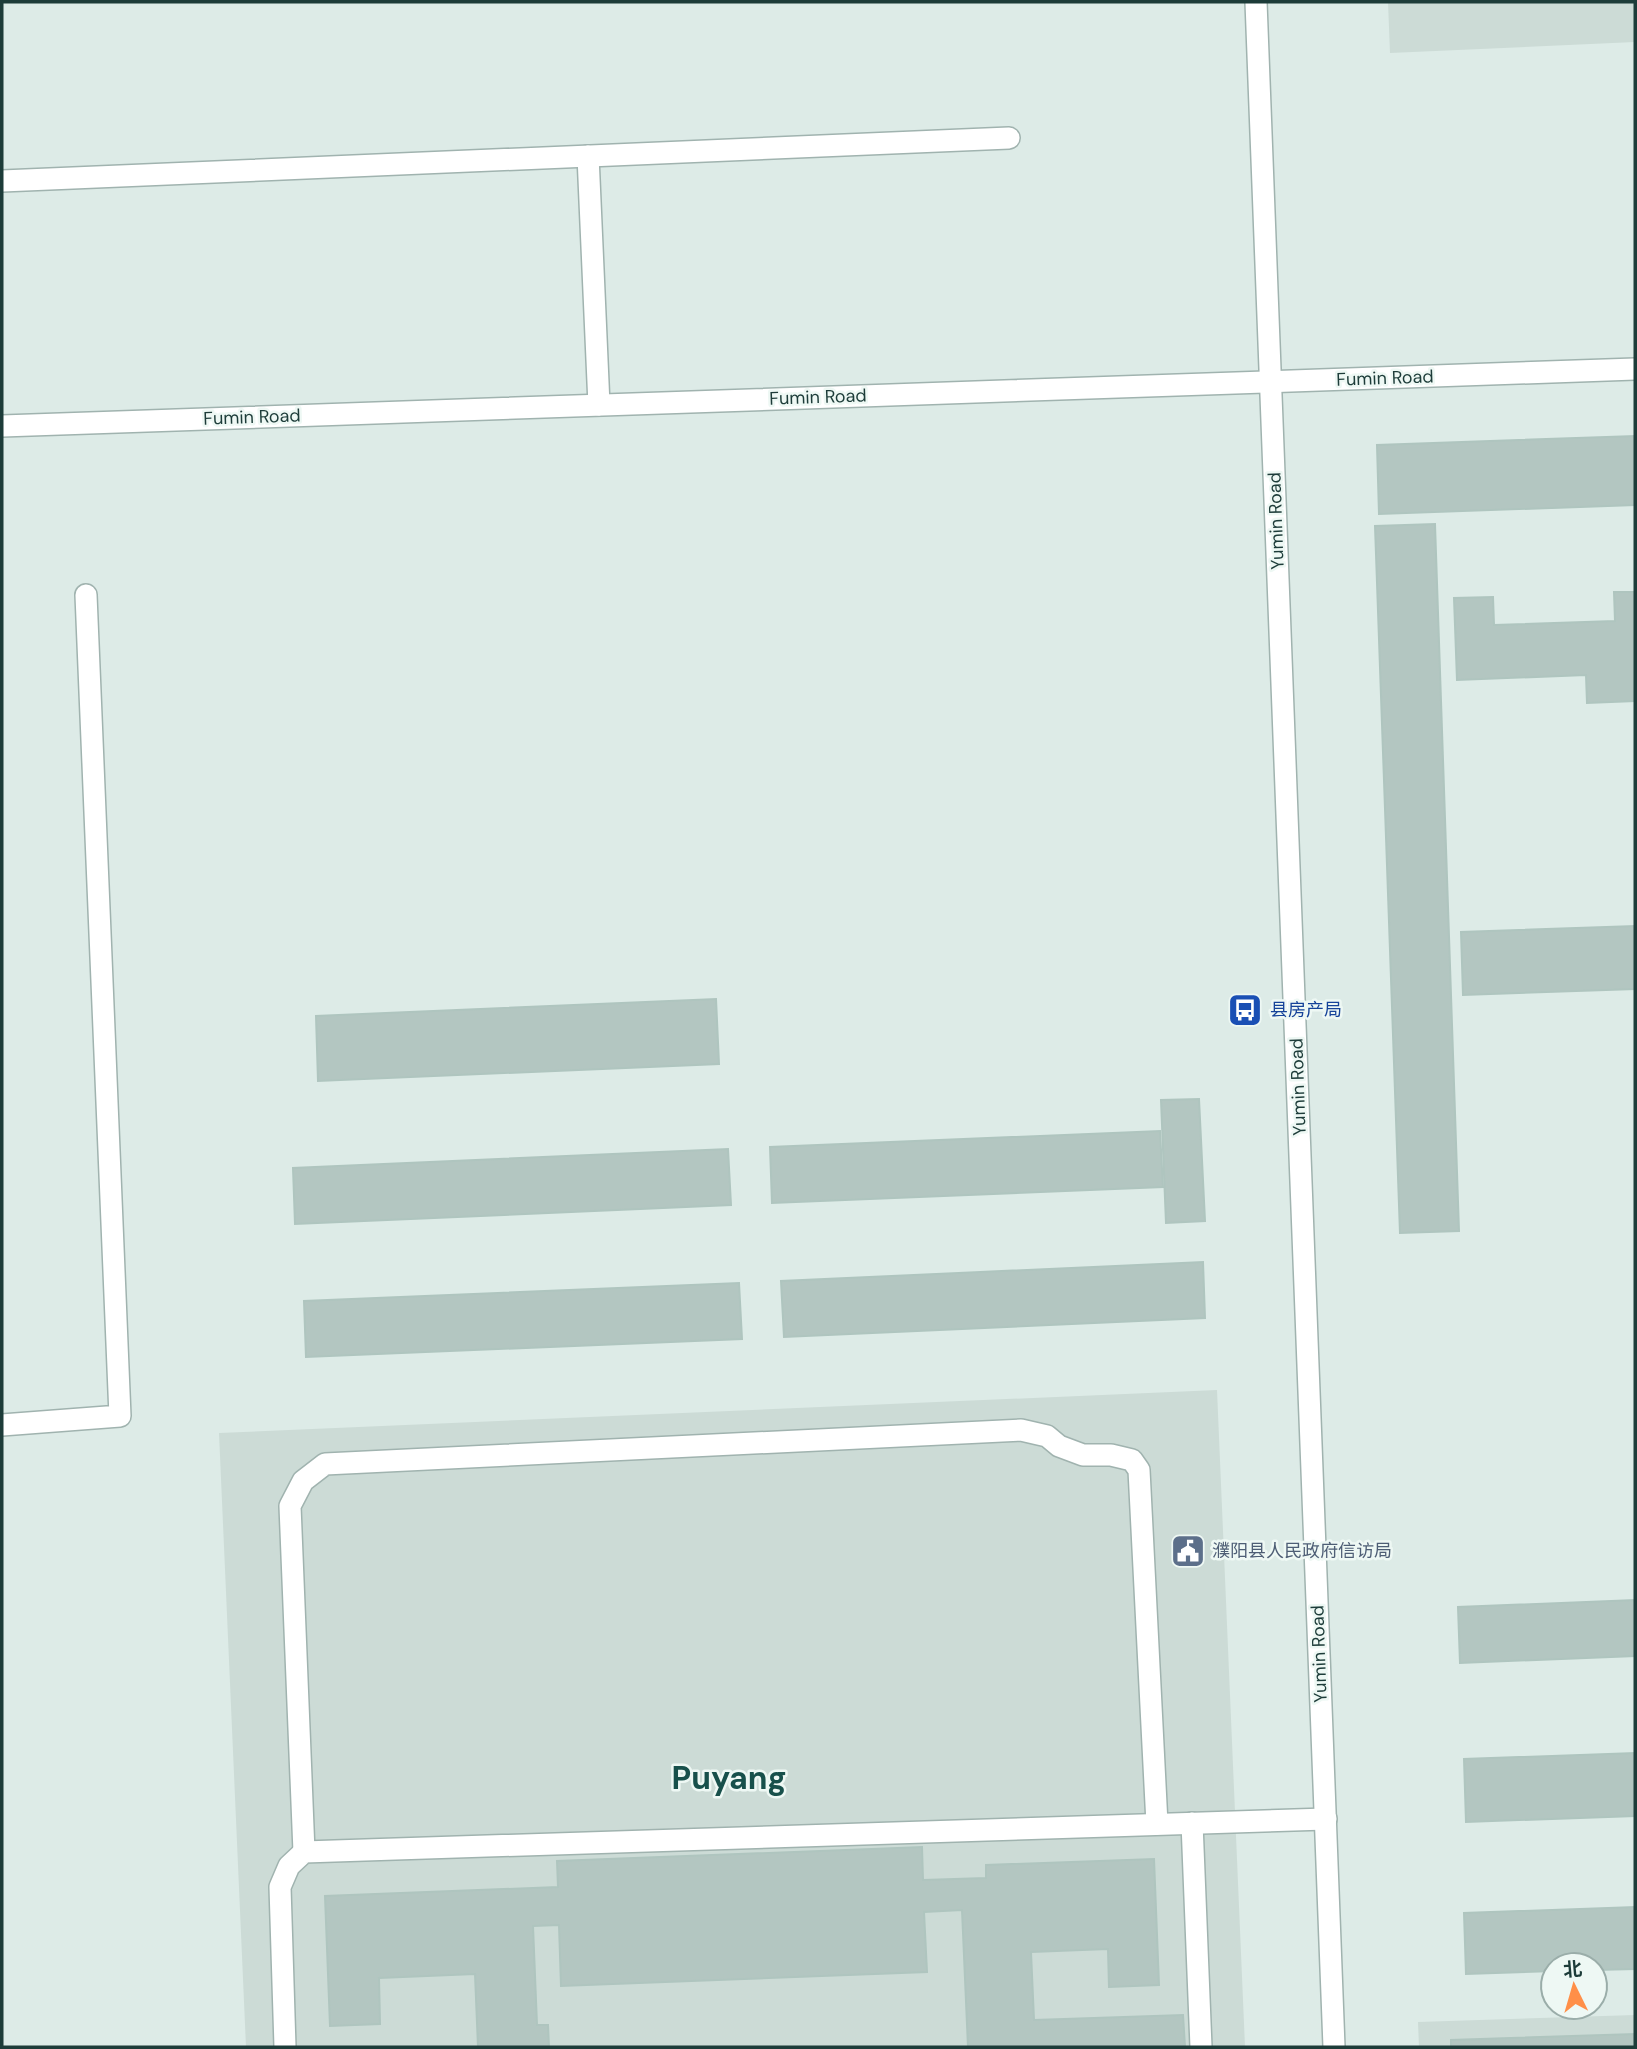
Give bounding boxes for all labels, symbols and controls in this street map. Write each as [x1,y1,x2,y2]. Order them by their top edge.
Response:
street label: Fumin Road [1336,364,1434,392]
street label: Fumin Road [769,383,867,411]
street label: Fumin Road [203,403,301,431]
street label: Yumin Road [1262,472,1290,570]
bus stop icon: 县房产局 [1226,991,1264,1029]
place label: 县房产局 [1270,998,1342,1022]
street label: Yumin Road [1284,1038,1312,1136]
public building icon: 濮阳县人民政府信访局 [1169,1532,1207,1570]
place label: 濮阳县人民政府信访局 [1212,1539,1392,1563]
street label: Yumin Road [1305,1605,1333,1703]
district label: Puyang [672,1757,786,1799]
north arrow [1539,1951,1609,2021]
text: 北 [1562,1956,1583,1983]

